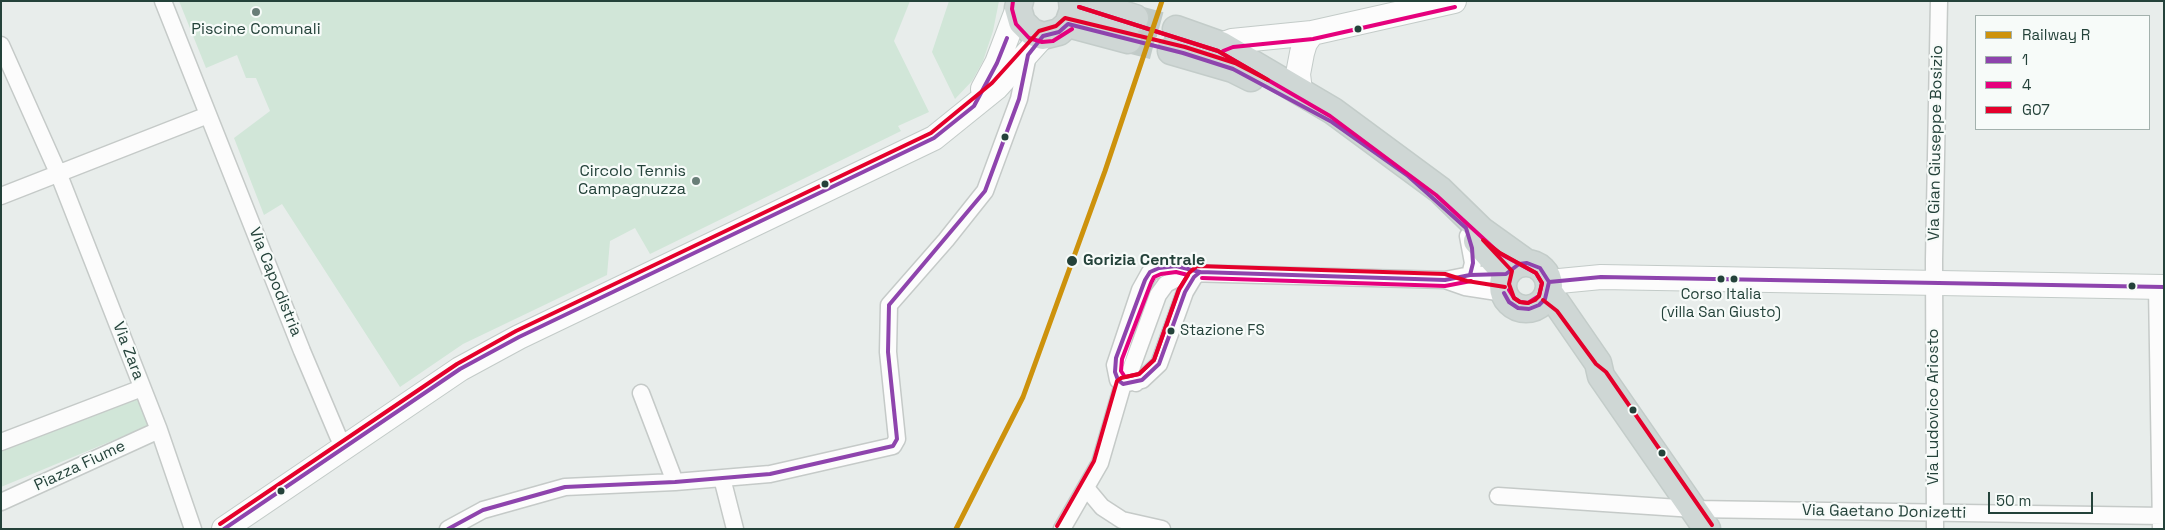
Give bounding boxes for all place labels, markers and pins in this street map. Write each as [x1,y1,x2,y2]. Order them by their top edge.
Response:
marker: Piscine Comunali [250,6,262,18]
place label: Piscine Comunali [191,20,321,40]
unlabelled marker [1353,24,1363,34]
unlabelled marker [1000,132,1010,142]
place label: Circolo Tennis Campagnuzza [578,162,686,200]
marker: Circolo Tennis Campagnuzza [690,175,702,187]
unlabelled marker [820,179,830,189]
place label: Gorizia Centrale [1083,251,1205,271]
marker: Gorizia Centrale [1065,254,1079,268]
marker: Corso Italia (villa San Giusto) [1716,274,1726,284]
unlabelled marker [1729,274,1739,284]
unlabelled marker [2127,281,2137,291]
place label: Corso Italia (villa San Giusto) [1661,286,1781,321]
place label: Stazione FS [1180,322,1265,340]
marker: Stazione FS [1166,326,1176,336]
unlabelled marker [1628,405,1638,415]
unlabelled marker [1657,448,1667,458]
unlabelled marker [276,486,286,496]

